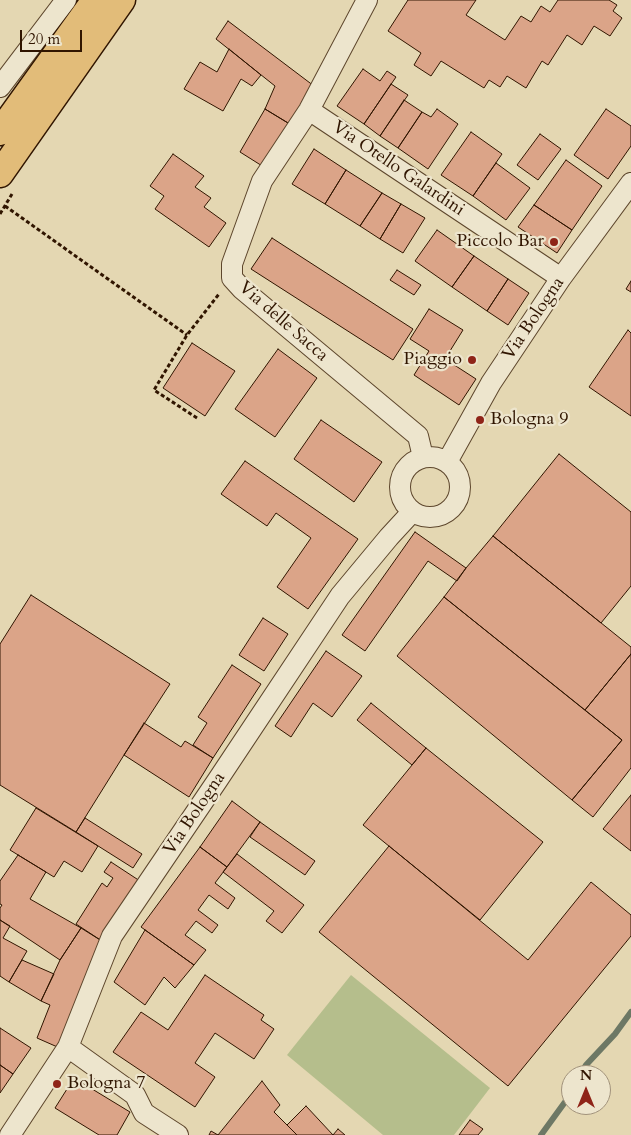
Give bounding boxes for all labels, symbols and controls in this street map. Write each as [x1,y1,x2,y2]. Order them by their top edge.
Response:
scale bar [22,20,85,52]
text: 20 m [28,29,60,49]
street label: Via Otello Galardini [328,117,468,221]
place label: Piccolo Bar [456,231,544,253]
marker: Piccolo Bar [548,236,560,248]
street label: Via Bologna [498,273,570,365]
street label: Via delle Sacca [234,277,332,367]
place label: Piaggio [404,349,462,371]
marker: Piaggio [466,354,478,366]
place label: Bologna 9 [490,409,568,431]
marker: Bologna 9 [474,414,486,426]
street label: Via Bologna [159,768,231,860]
north arrow [561,1065,611,1115]
text: N [580,1066,592,1085]
place label: Bologna 7 [67,1073,145,1095]
marker: Bologna 7 [51,1078,63,1090]

